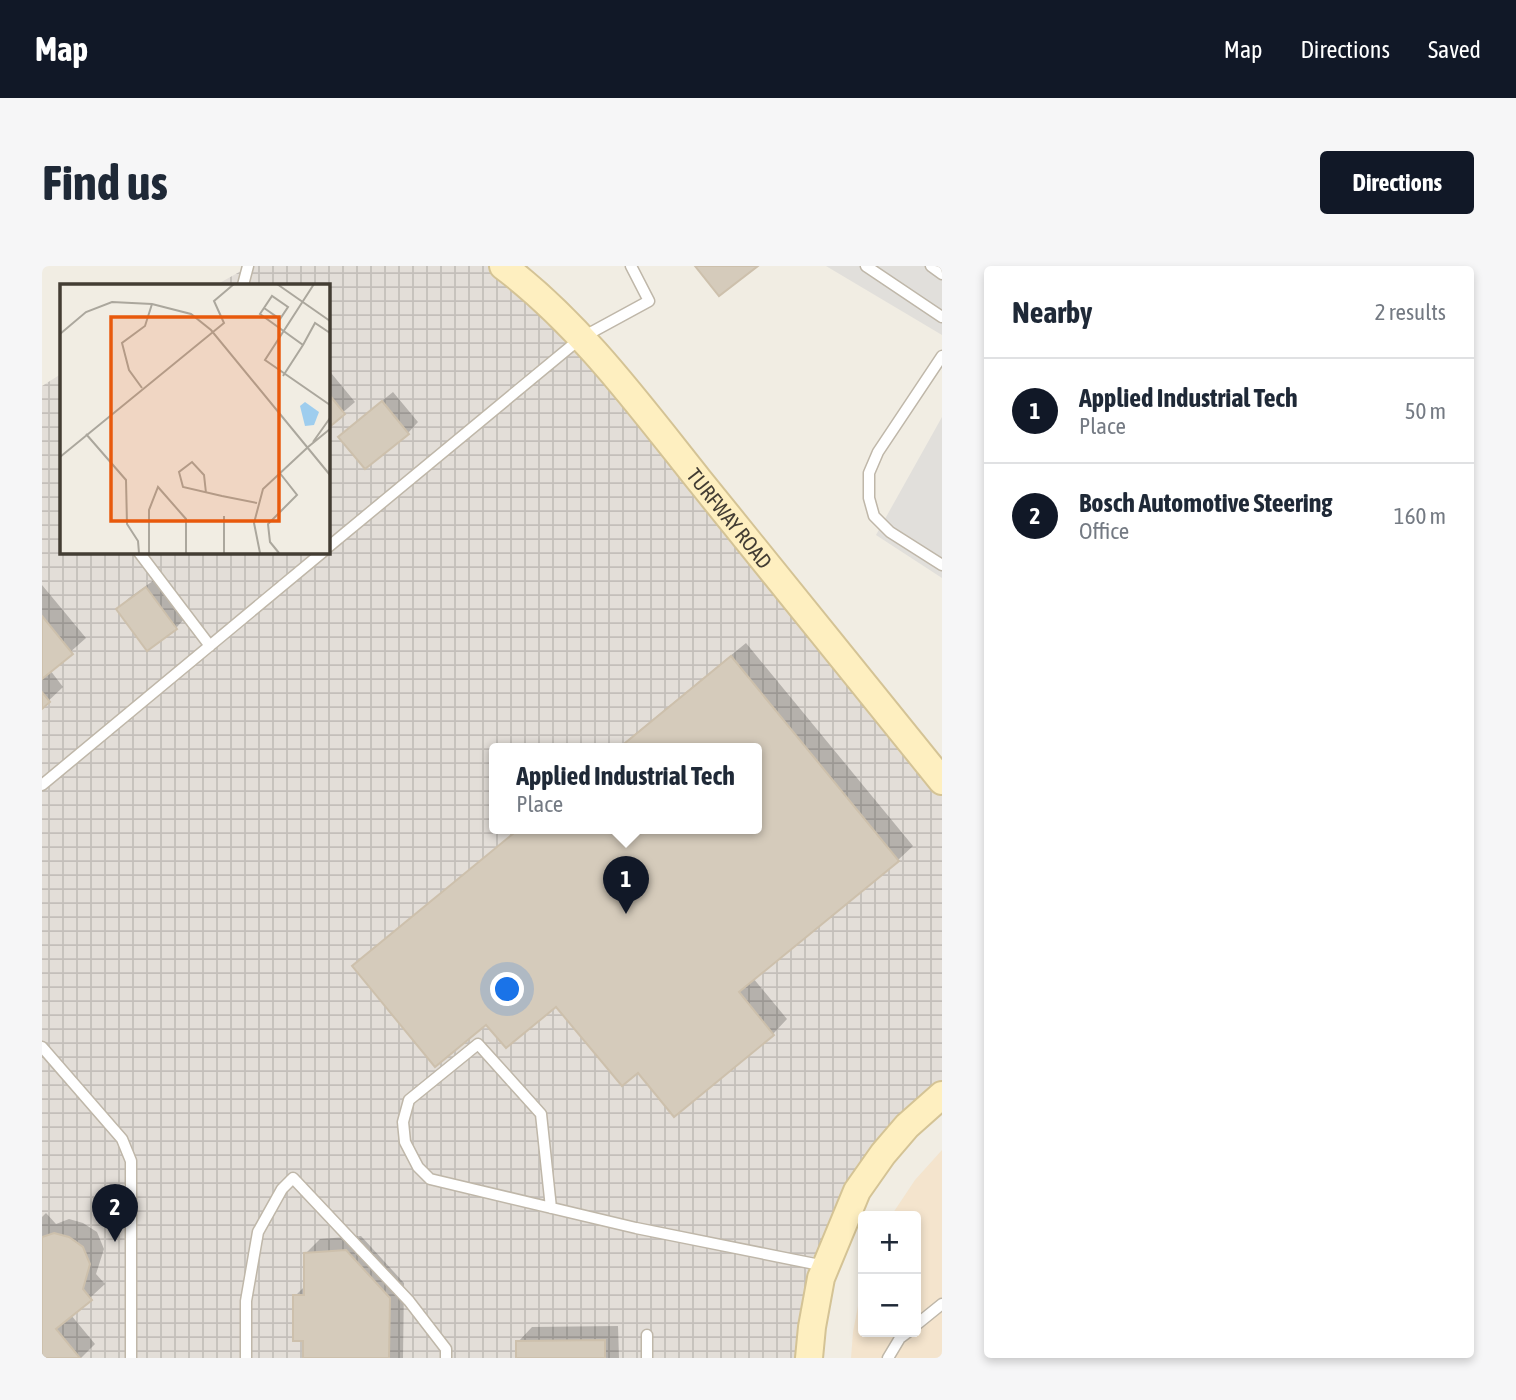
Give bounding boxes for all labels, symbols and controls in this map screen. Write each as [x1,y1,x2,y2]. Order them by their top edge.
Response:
text: Map [35,30,88,68]
text: Map [1224,36,1262,63]
text: Directions [1300,36,1390,63]
text: Saved [1428,36,1481,63]
button: Directions [1320,151,1474,214]
text: Find us [42,154,168,210]
inset map [60,284,329,553]
text: Nearby [1012,295,1092,329]
text: 2 results [1375,299,1446,325]
text: Applied Industrial Tech [1079,383,1298,413]
text: 1 [1030,398,1040,424]
text: 50 m [1405,398,1446,424]
text: Place [1079,413,1126,439]
street label: TURFWAY ROAD [682,463,777,573]
text: Bosch Automotive Steering [1079,488,1333,518]
text: 2 [1030,503,1040,529]
text: 160 m [1394,503,1446,529]
text: Office [1079,518,1129,544]
popup [489,743,762,834]
text: Applied Industrial Tech [516,761,735,791]
text: Place [516,791,563,817]
pin: 1 [603,856,649,914]
your location [490,972,524,1006]
pin: 2 [92,1184,138,1242]
map controls [858,1211,921,1337]
button: + [858,1211,921,1274]
button: − [858,1274,921,1337]

